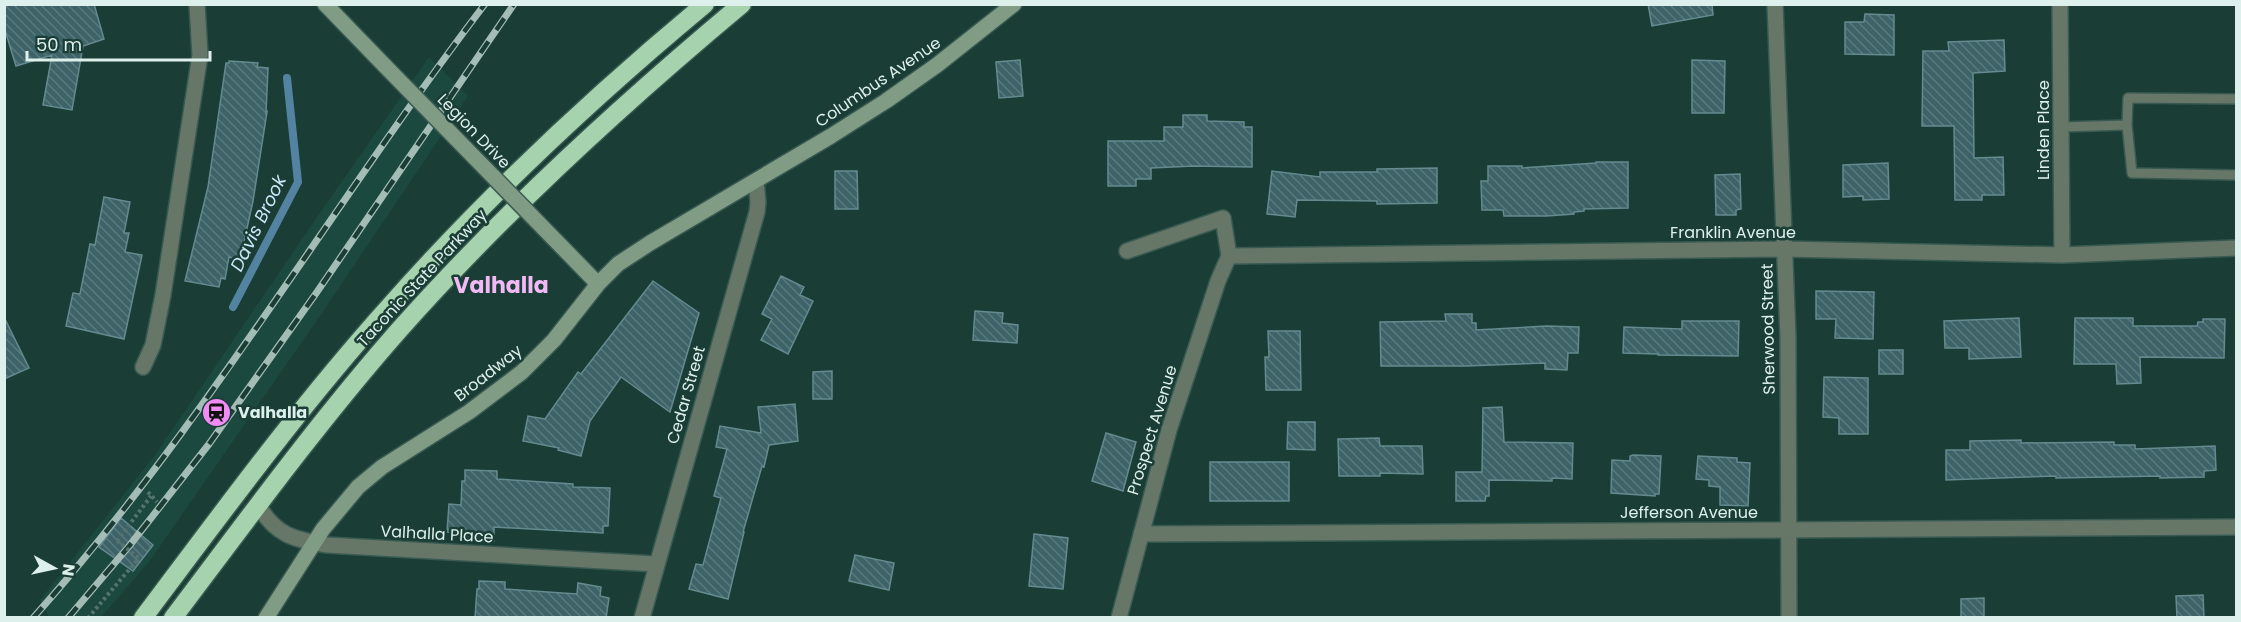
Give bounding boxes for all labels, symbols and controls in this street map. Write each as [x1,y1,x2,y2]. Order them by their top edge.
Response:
scale bar [27,24,210,62]
street label: Columbus Avenue [811,31,945,133]
text: 50 m [36,32,82,57]
street label: Linden Place [2032,80,2055,180]
street label: Legion Drive [432,88,516,174]
water label: Davis Brook [224,170,292,275]
street label: Taconic State Parkway [352,204,492,352]
street label: Franklin Avenue [1670,221,1796,244]
street label: Sherwood Street [1755,263,1781,395]
district label: Valhalla [453,270,549,301]
street label: Broadway [449,339,527,407]
street label: Cedar Street [661,343,711,447]
street label: Prospect Avenue [1121,362,1183,498]
station icon: Valhalla [201,396,233,428]
place label: Valhalla [238,401,307,424]
street label: Jefferson Avenue [1620,501,1758,524]
street label: Valhalla Place [380,520,494,548]
north arrow [24,538,84,598]
text: N [56,562,81,578]

